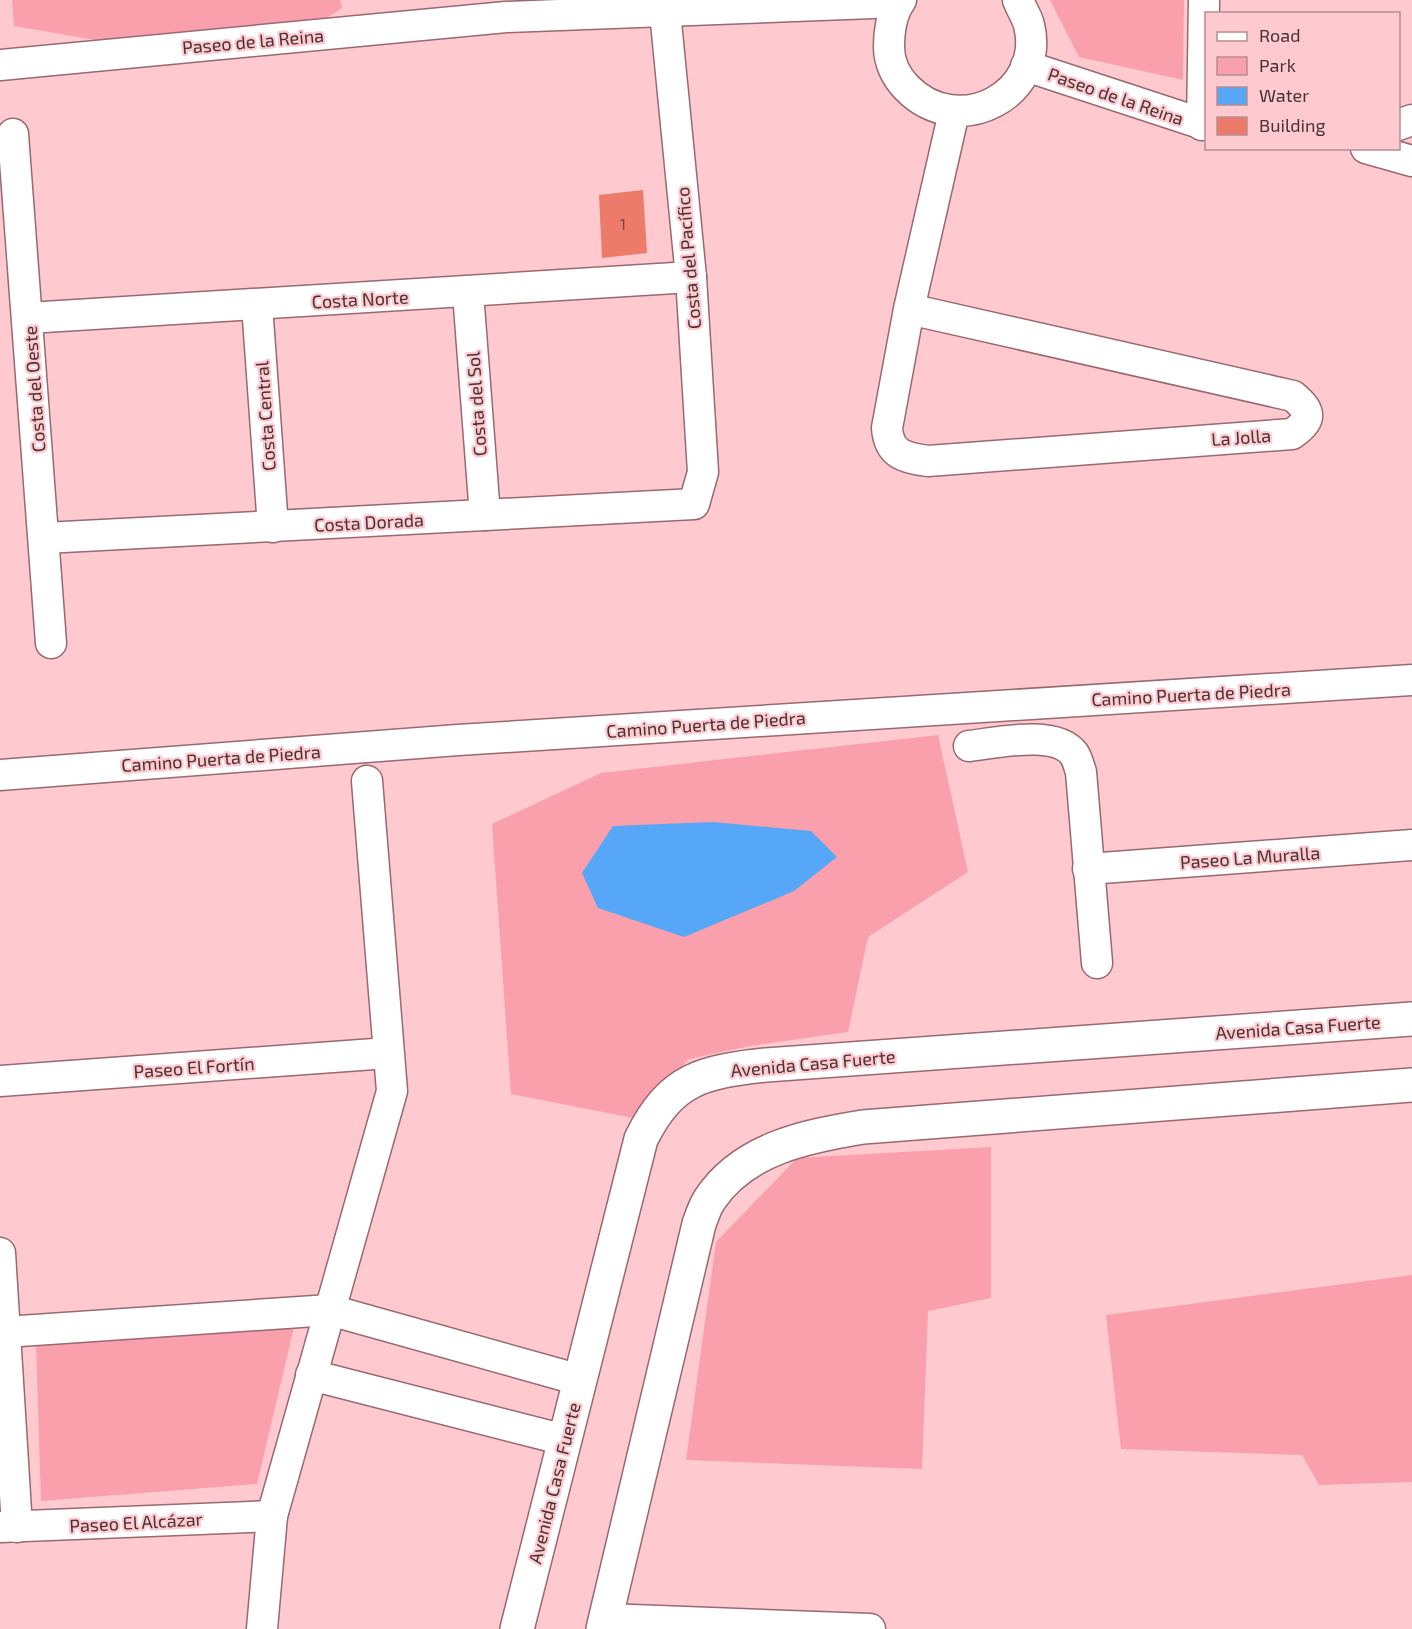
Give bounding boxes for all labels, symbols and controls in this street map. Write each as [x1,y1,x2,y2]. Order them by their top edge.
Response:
legend [1205,12,1400,150]
street label: Paseo de la Reina [181,24,325,58]
text: Road [1259,24,1300,46]
text: Park [1259,54,1296,76]
street label: Paseo de la Reina [1045,62,1187,130]
text: Water [1259,84,1309,106]
text: Building [1259,114,1326,136]
street label: Costa del Pacífico [671,186,705,330]
house number: 1 [620,215,626,233]
street label: Costa Norte [311,285,409,313]
street label: Costa del Oeste [19,325,49,453]
street label: Costa del Sol [461,350,491,457]
street label: Costa Central [250,360,280,472]
street label: La Jolla [1210,424,1272,450]
street label: Costa Dorada [314,508,424,536]
street label: Camino Puerta de Piedra [1091,678,1291,710]
street label: Camino Puerta de Piedra [606,706,806,742]
street label: Camino Puerta de Piedra [121,740,321,776]
street label: Paseo La Muralla [1179,841,1321,873]
street label: Avenida Casa Fuerte [1215,1010,1381,1044]
street label: Avenida Casa Fuerte [730,1045,896,1081]
street label: Paseo El Fortín [133,1052,255,1082]
street label: Avenida Casa Fuerte [523,1400,585,1566]
street label: Paseo El Alcázar [69,1508,203,1536]

